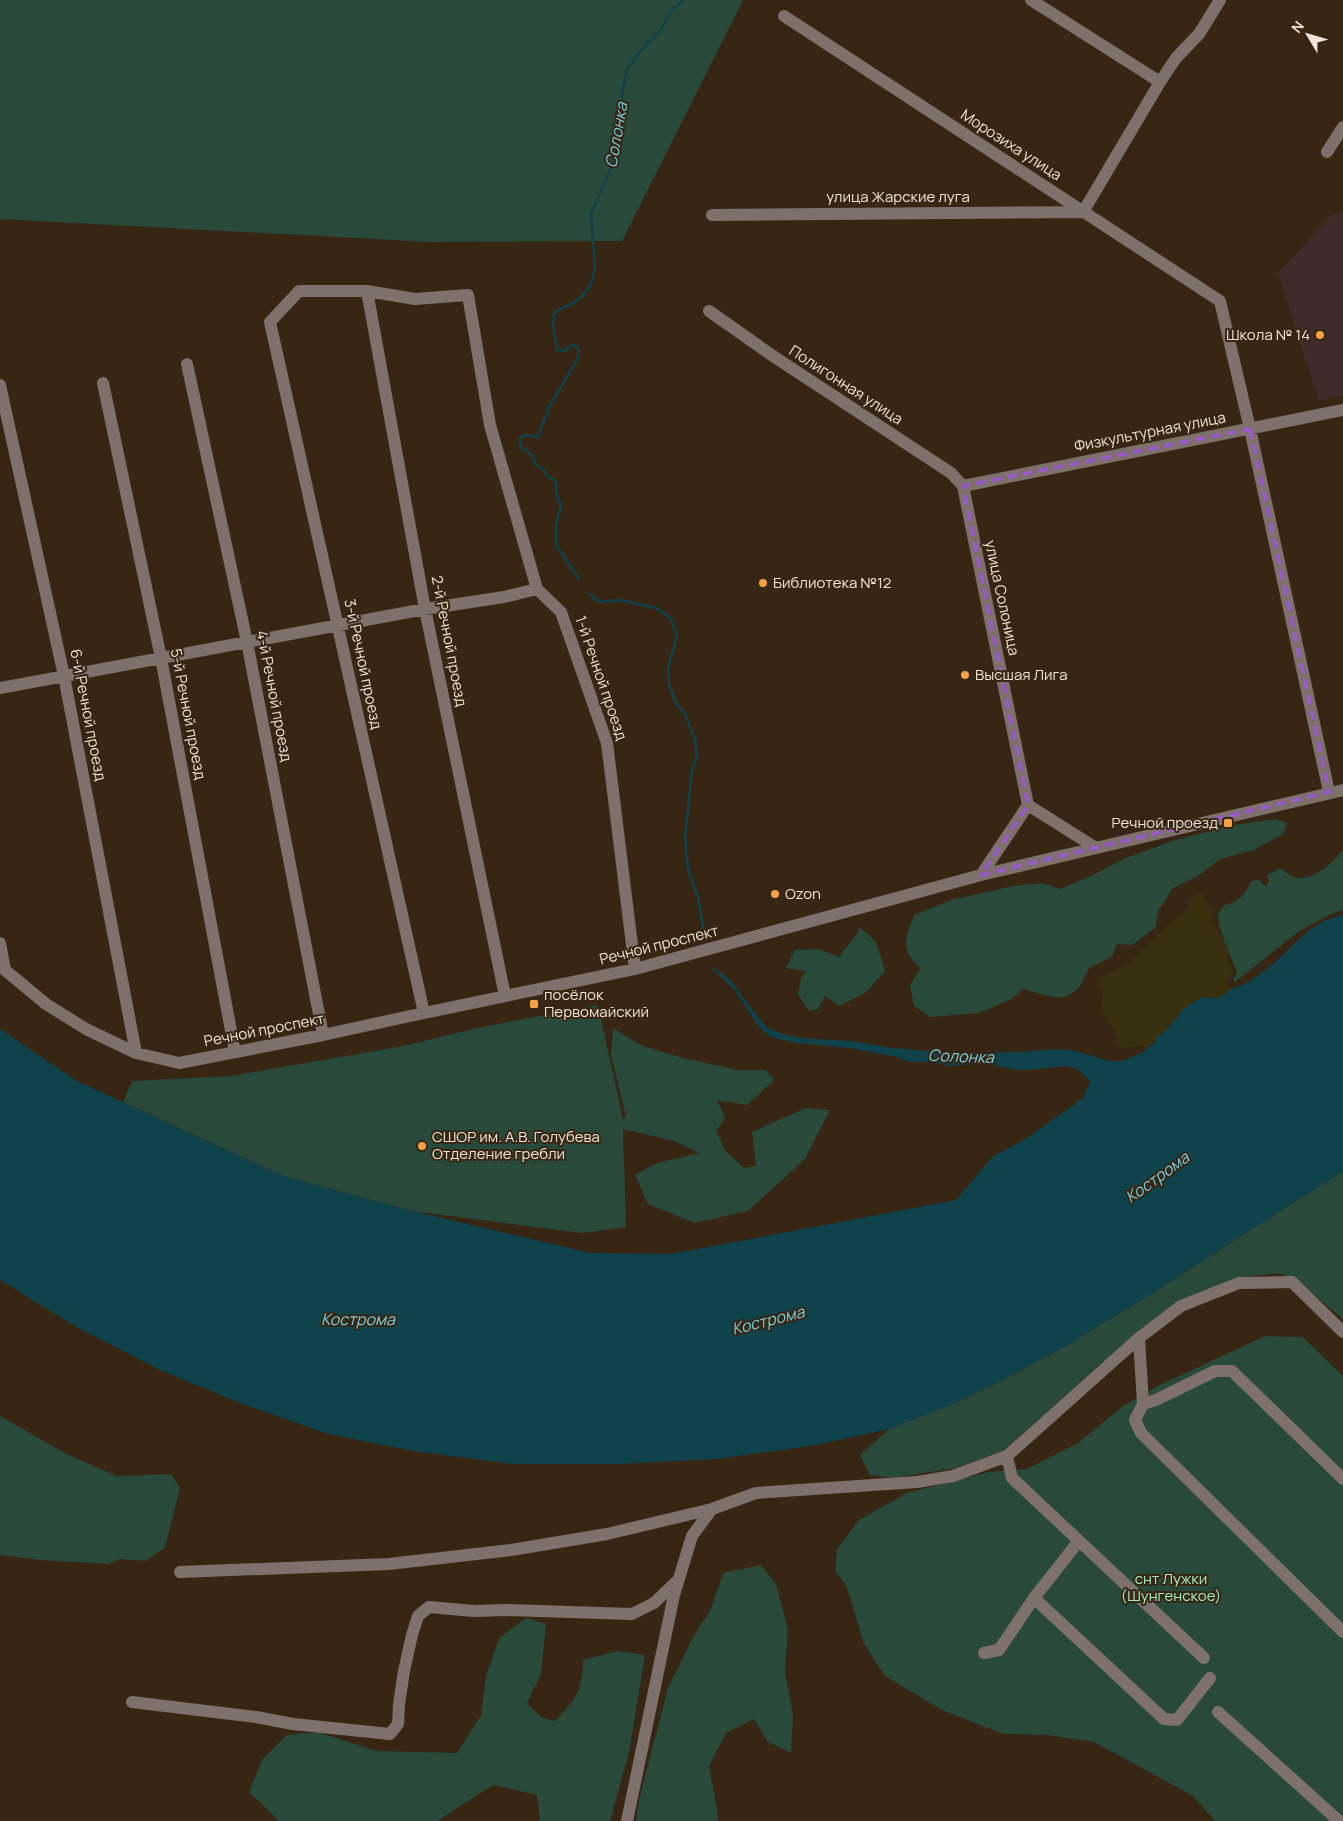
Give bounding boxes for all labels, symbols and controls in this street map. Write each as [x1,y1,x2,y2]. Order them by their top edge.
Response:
north arrow [1283,10,1333,60]
text: N [1287,17,1308,37]
water label: Солонка [599,100,633,169]
street label: Морозиха улица [957,104,1066,185]
street label: улица Жарские луга [826,186,970,207]
place label: Школа № 14 [1226,324,1310,345]
marker: Школа № 14 [1314,329,1326,341]
street label: Полигонная улица [785,340,907,429]
street label: Физкультурная улица [1072,407,1227,456]
street label: улица Солоница [980,538,1025,658]
place label: Библиотека №12 [773,572,891,593]
street label: 2-й Речной проезд [426,574,472,708]
marker: Библиотека №12 [757,577,769,589]
street label: 3-й Речной проезд [339,597,388,731]
street label: 1-й Речной проезд [570,613,633,743]
street label: 4-й Речной проезд [251,628,298,763]
street label: 6-й Речной проезд [65,647,112,783]
street label: 5-й Речной проезд [165,647,211,781]
place label: Высшая Лига [975,664,1068,685]
marker: Высшая Лига [959,669,971,681]
place label: Речной проезд [1111,812,1218,833]
marker: Речной проезд [1222,817,1234,829]
place label: Ozon [785,883,821,904]
marker: Ozon [769,888,781,900]
street label: Речной проспект [597,919,721,969]
place label: посёлок Первомайский [544,984,649,1022]
marker: посёлок Первомайский [528,998,540,1010]
street label: Речной проспект [202,1007,326,1051]
water label: Солонка [928,1044,995,1068]
place label: СШОР им. А.В. Голубева Отделение гребли [432,1126,600,1164]
marker: СШОР им. А.В. Голубева Отделение гребли [416,1140,428,1152]
water label: Кострома [1121,1146,1194,1208]
water label: Кострома [729,1300,808,1340]
water label: Кострома [321,1308,396,1330]
park label: снт Лужки (Шунгенское) [1121,1568,1221,1606]

